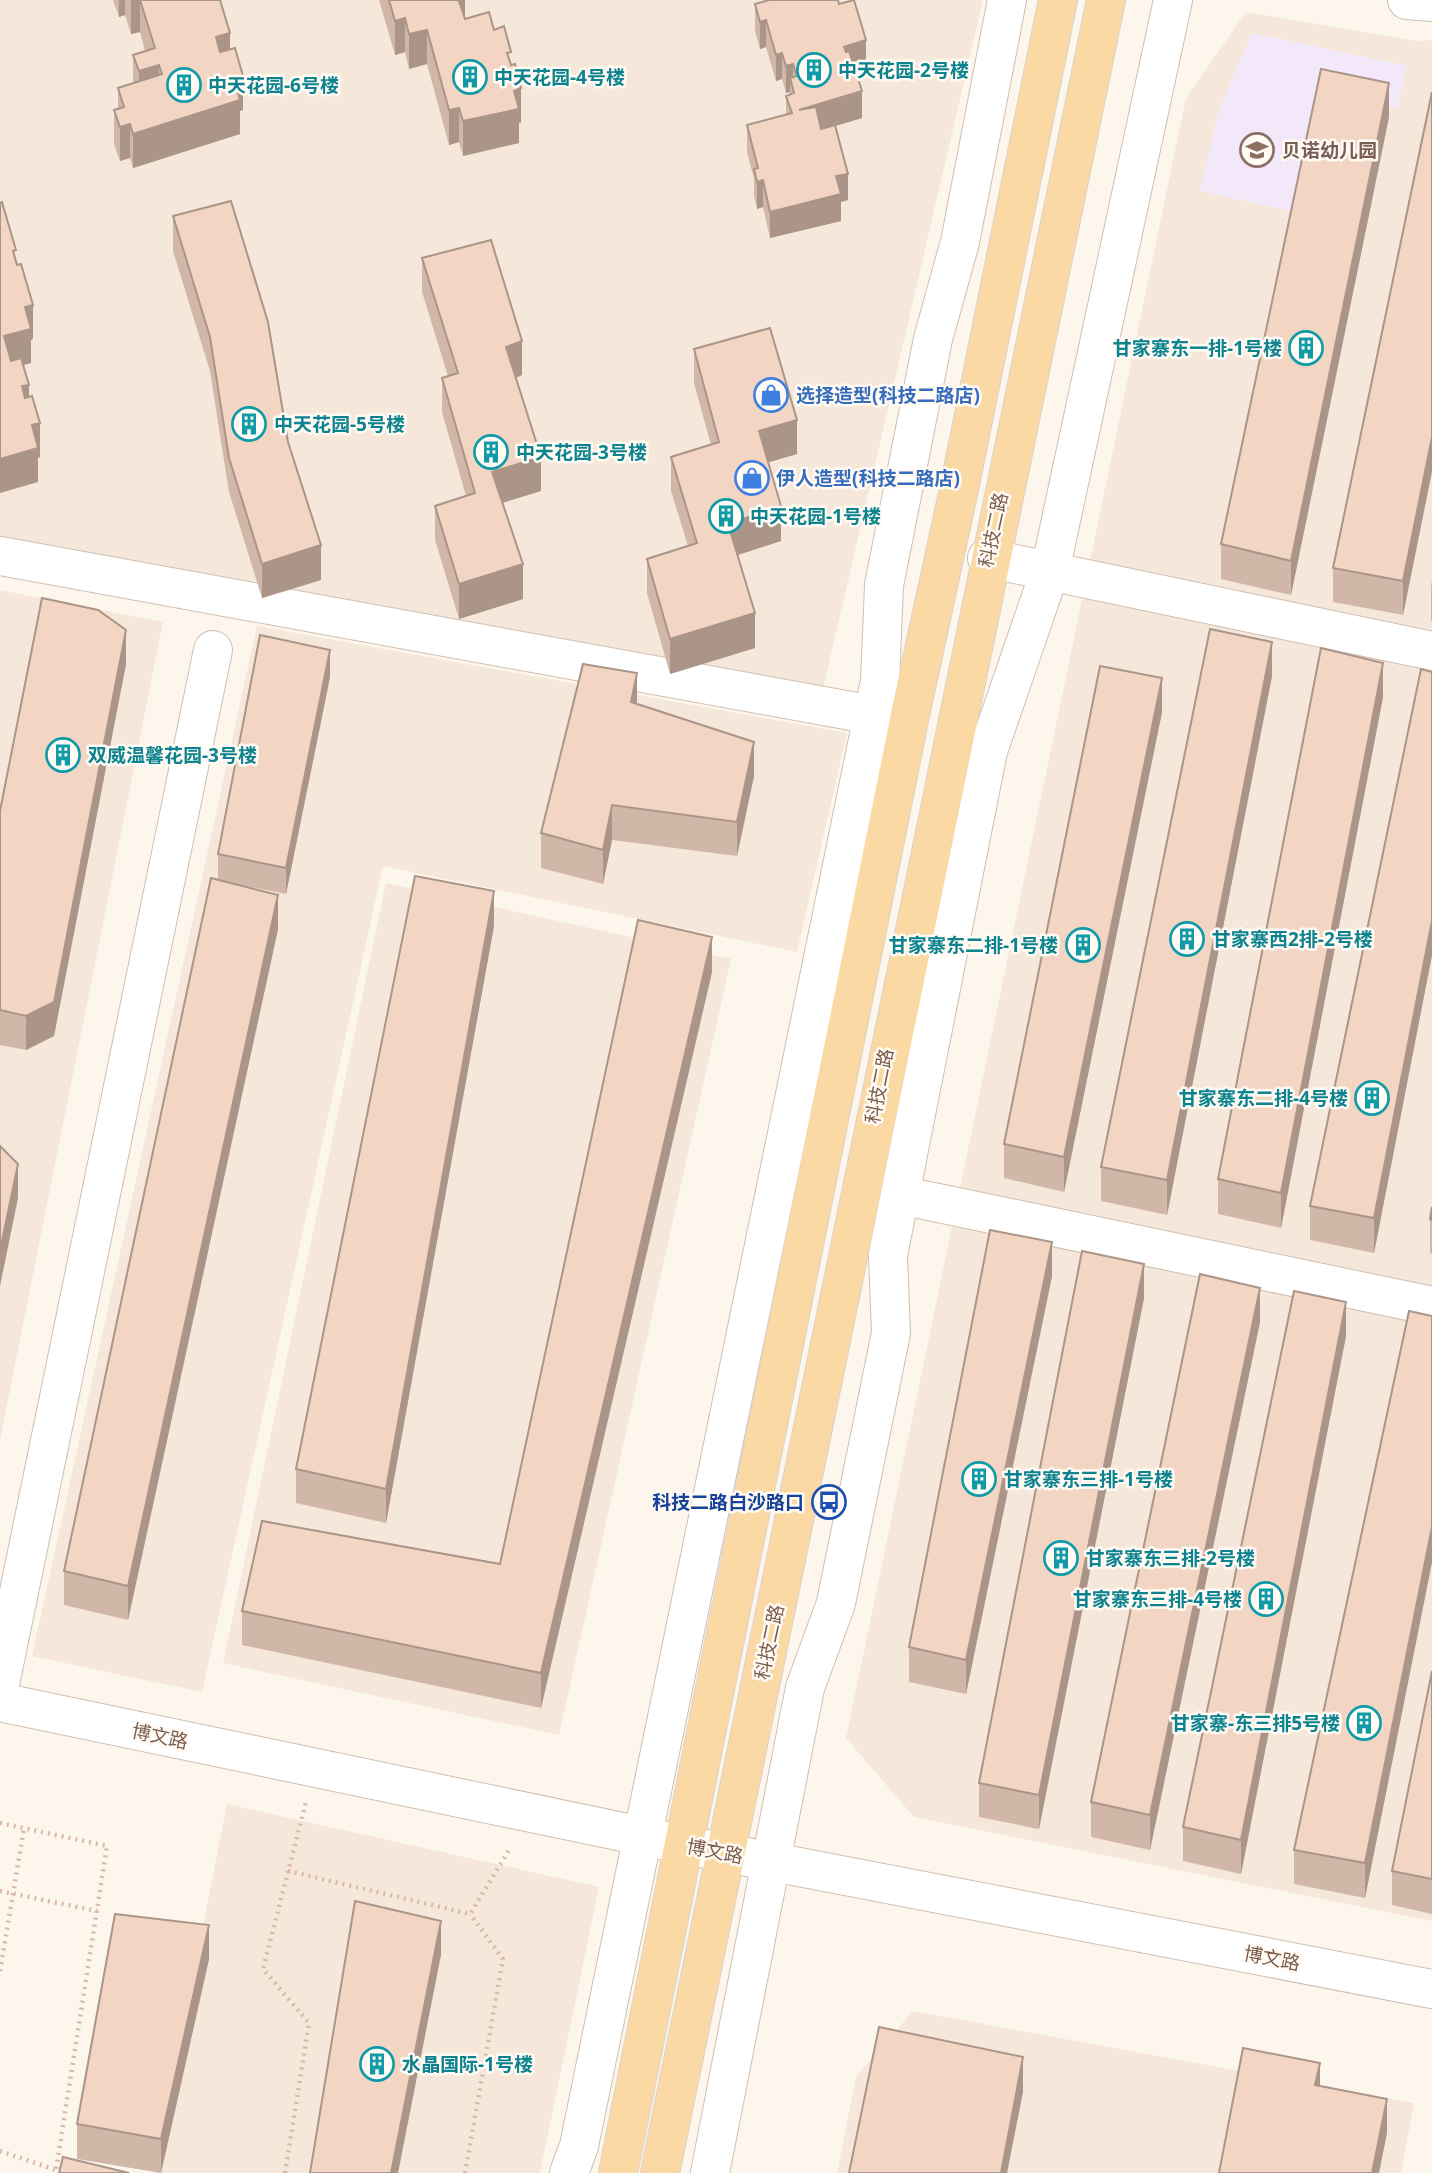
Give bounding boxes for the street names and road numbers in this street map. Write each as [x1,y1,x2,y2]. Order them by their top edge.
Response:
street label: 科技二路 [972,490,1014,570]
street label: 科技二路 [859,1046,899,1126]
street label: 科技二路 [748,1602,790,1682]
street label: 博文路 [129,1717,191,1755]
street label: 博文路 [685,1833,745,1869]
street label: 博文路 [1242,1940,1302,1976]

